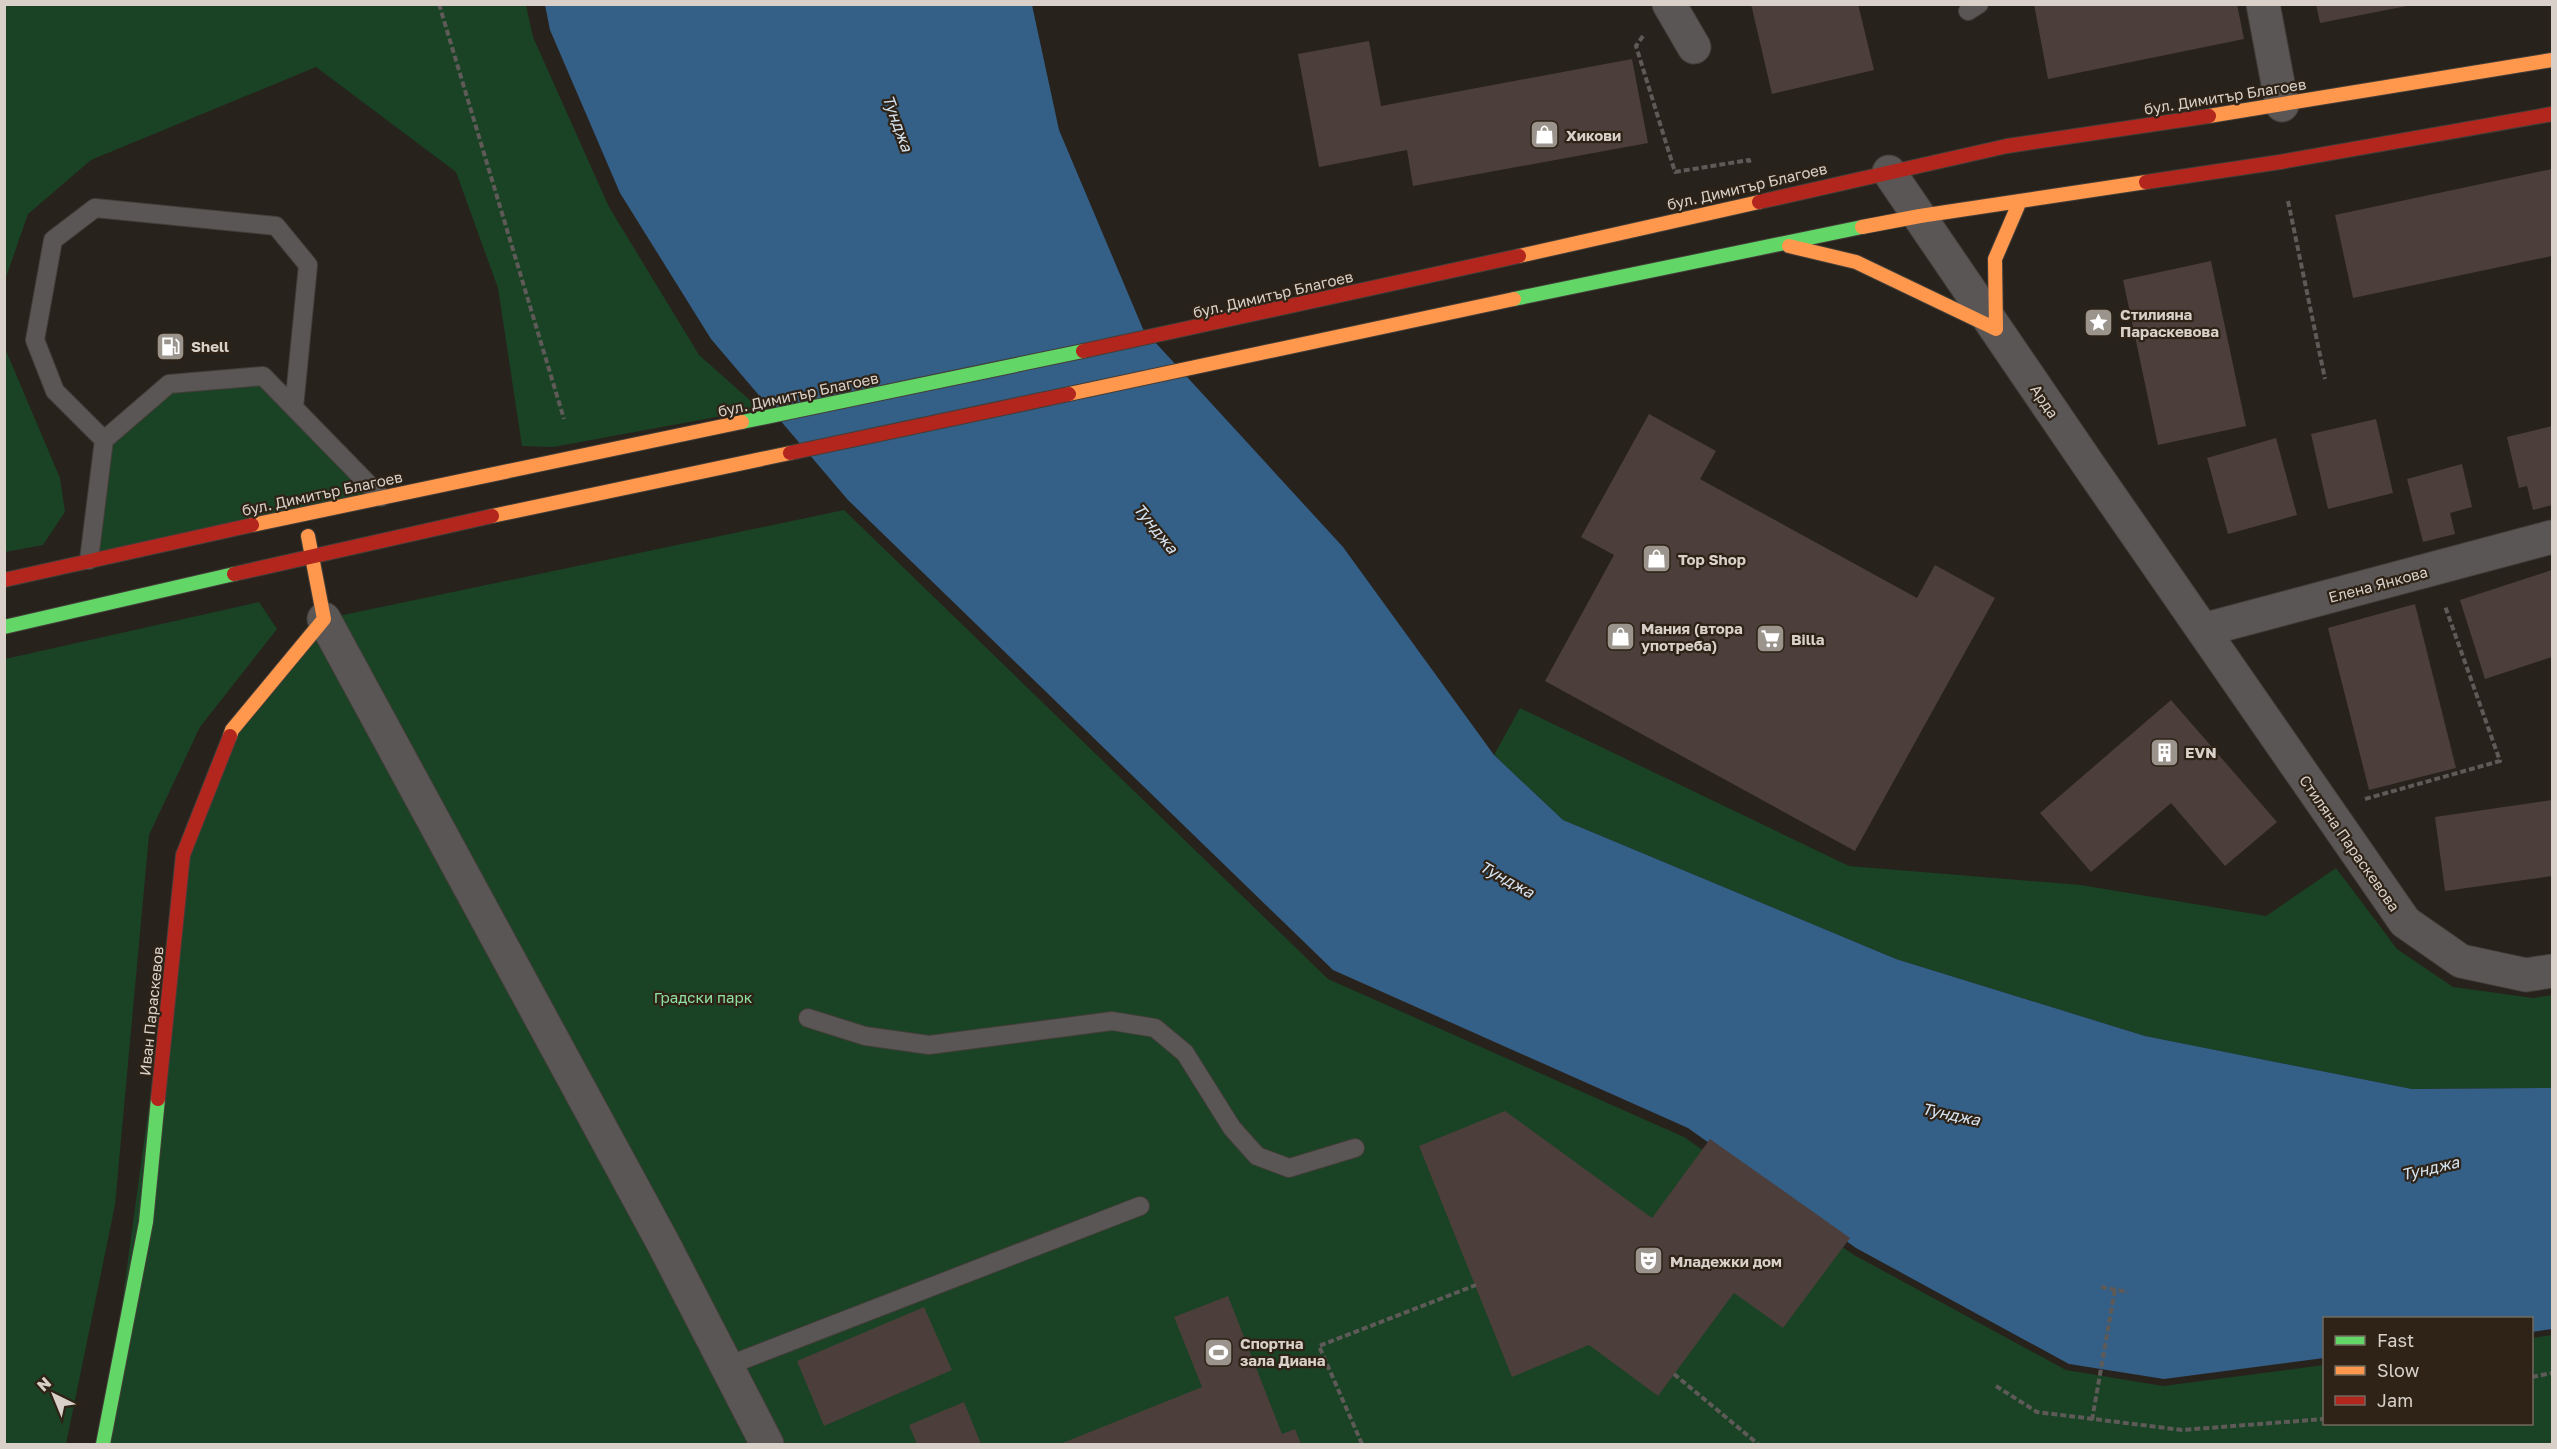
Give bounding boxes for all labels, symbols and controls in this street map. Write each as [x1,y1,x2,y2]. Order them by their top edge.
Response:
street label: бул. Димитър Благоев [2143,74,2307,118]
water label: Тунджа [879,92,918,155]
shop icon: Хикови [1529,119,1561,151]
place label: Хикови [1566,126,1621,144]
street label: бул. Димитър Благоев [1665,159,1829,213]
street label: бул. Димитър Благоев [1191,267,1355,321]
place label: Стилияна Параскевова [2120,305,2219,340]
place icon: Стилияна Параскевова [2083,307,2115,339]
fuel station icon: Shell [154,330,186,362]
place label: Shell [191,337,229,355]
street label: бул. Димитър Благоев [716,368,880,420]
street label: Арда [2027,381,2063,421]
street label: бул. Димитър Благоев [240,467,404,519]
water label: Тунджа [1130,499,1183,558]
shop icon: Top Shop [1641,543,1673,575]
place label: Top Shop [1678,550,1746,568]
street label: Елена Янкова [2326,562,2430,606]
place label: Мания (втора употреба) [1641,619,1743,654]
shop icon: Мания (втора употреба) [1604,621,1636,653]
supermarket icon: Billa [1754,623,1786,655]
place label: Billa [1791,630,1825,648]
building icon: EVN [2148,736,2180,768]
place label: EVN [2185,743,2217,761]
street label: Стиляна Параскевова [2296,771,2404,915]
water label: Тунджа [1476,856,1538,902]
street label: Иван Параскевов [135,946,167,1076]
park label: Градски парк [654,988,753,1006]
water label: Тунджа [1920,1098,1983,1130]
water label: Тунджа [2399,1151,2462,1184]
theatre icon: Младежки дом [1633,1245,1665,1277]
place label: Младежки дом [1670,1252,1782,1270]
legend [2323,1317,2533,1425]
text: Fast [2377,1329,2414,1351]
place label: Спортна зала Диана [1240,1334,1326,1369]
sports icon: Спортна зала Диана [1203,1336,1235,1368]
text: Slow [2377,1359,2420,1381]
north arrow [24,1365,84,1425]
text: N [32,1373,55,1395]
text: Jam [2377,1389,2413,1411]

